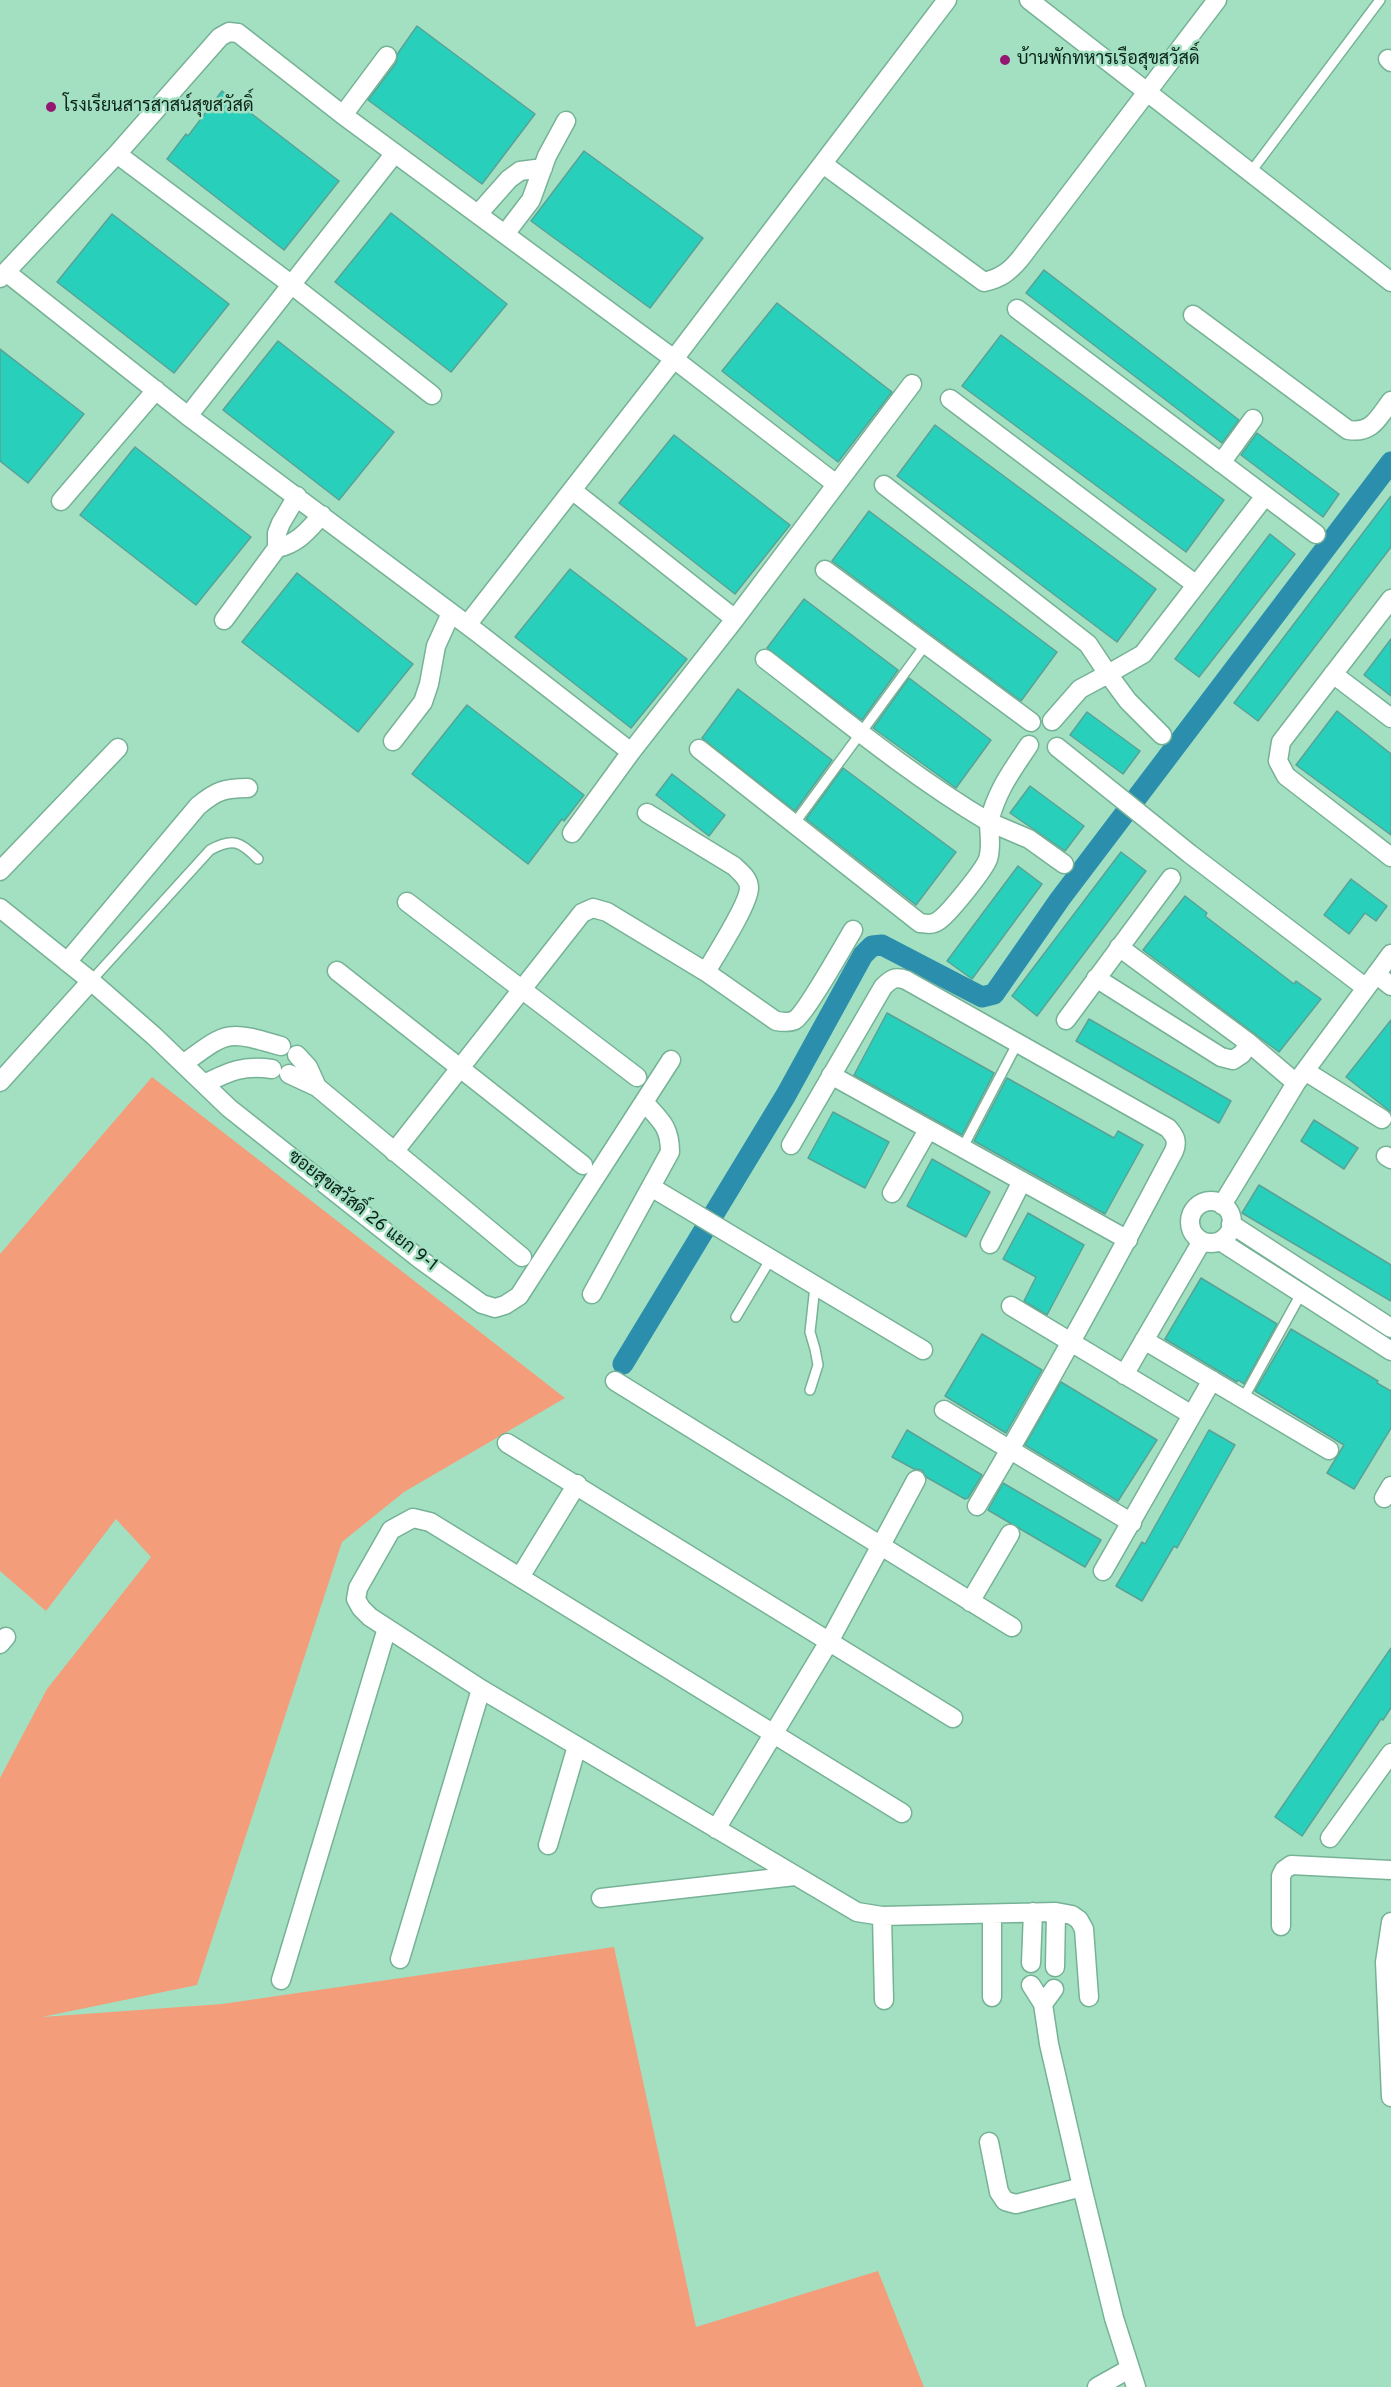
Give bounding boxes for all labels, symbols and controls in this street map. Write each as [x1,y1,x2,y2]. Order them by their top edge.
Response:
place label: บ้านพักทหารเรือสุขสวัสดิ์ [1017,49,1200,71]
marker: บ้านพักทหารเรือสุขสวัสดิ์ [998,53,1012,67]
place label: โรงเรียนสารสาสน์สุขสวัสดิ์ [63,96,254,118]
marker: โรงเรียนสารสาสน์สุขสวัสดิ์ [44,100,58,114]
street label: ซอยสุขสวัสดิ์ 26 แยก 9-1 [283,1147,441,1277]

